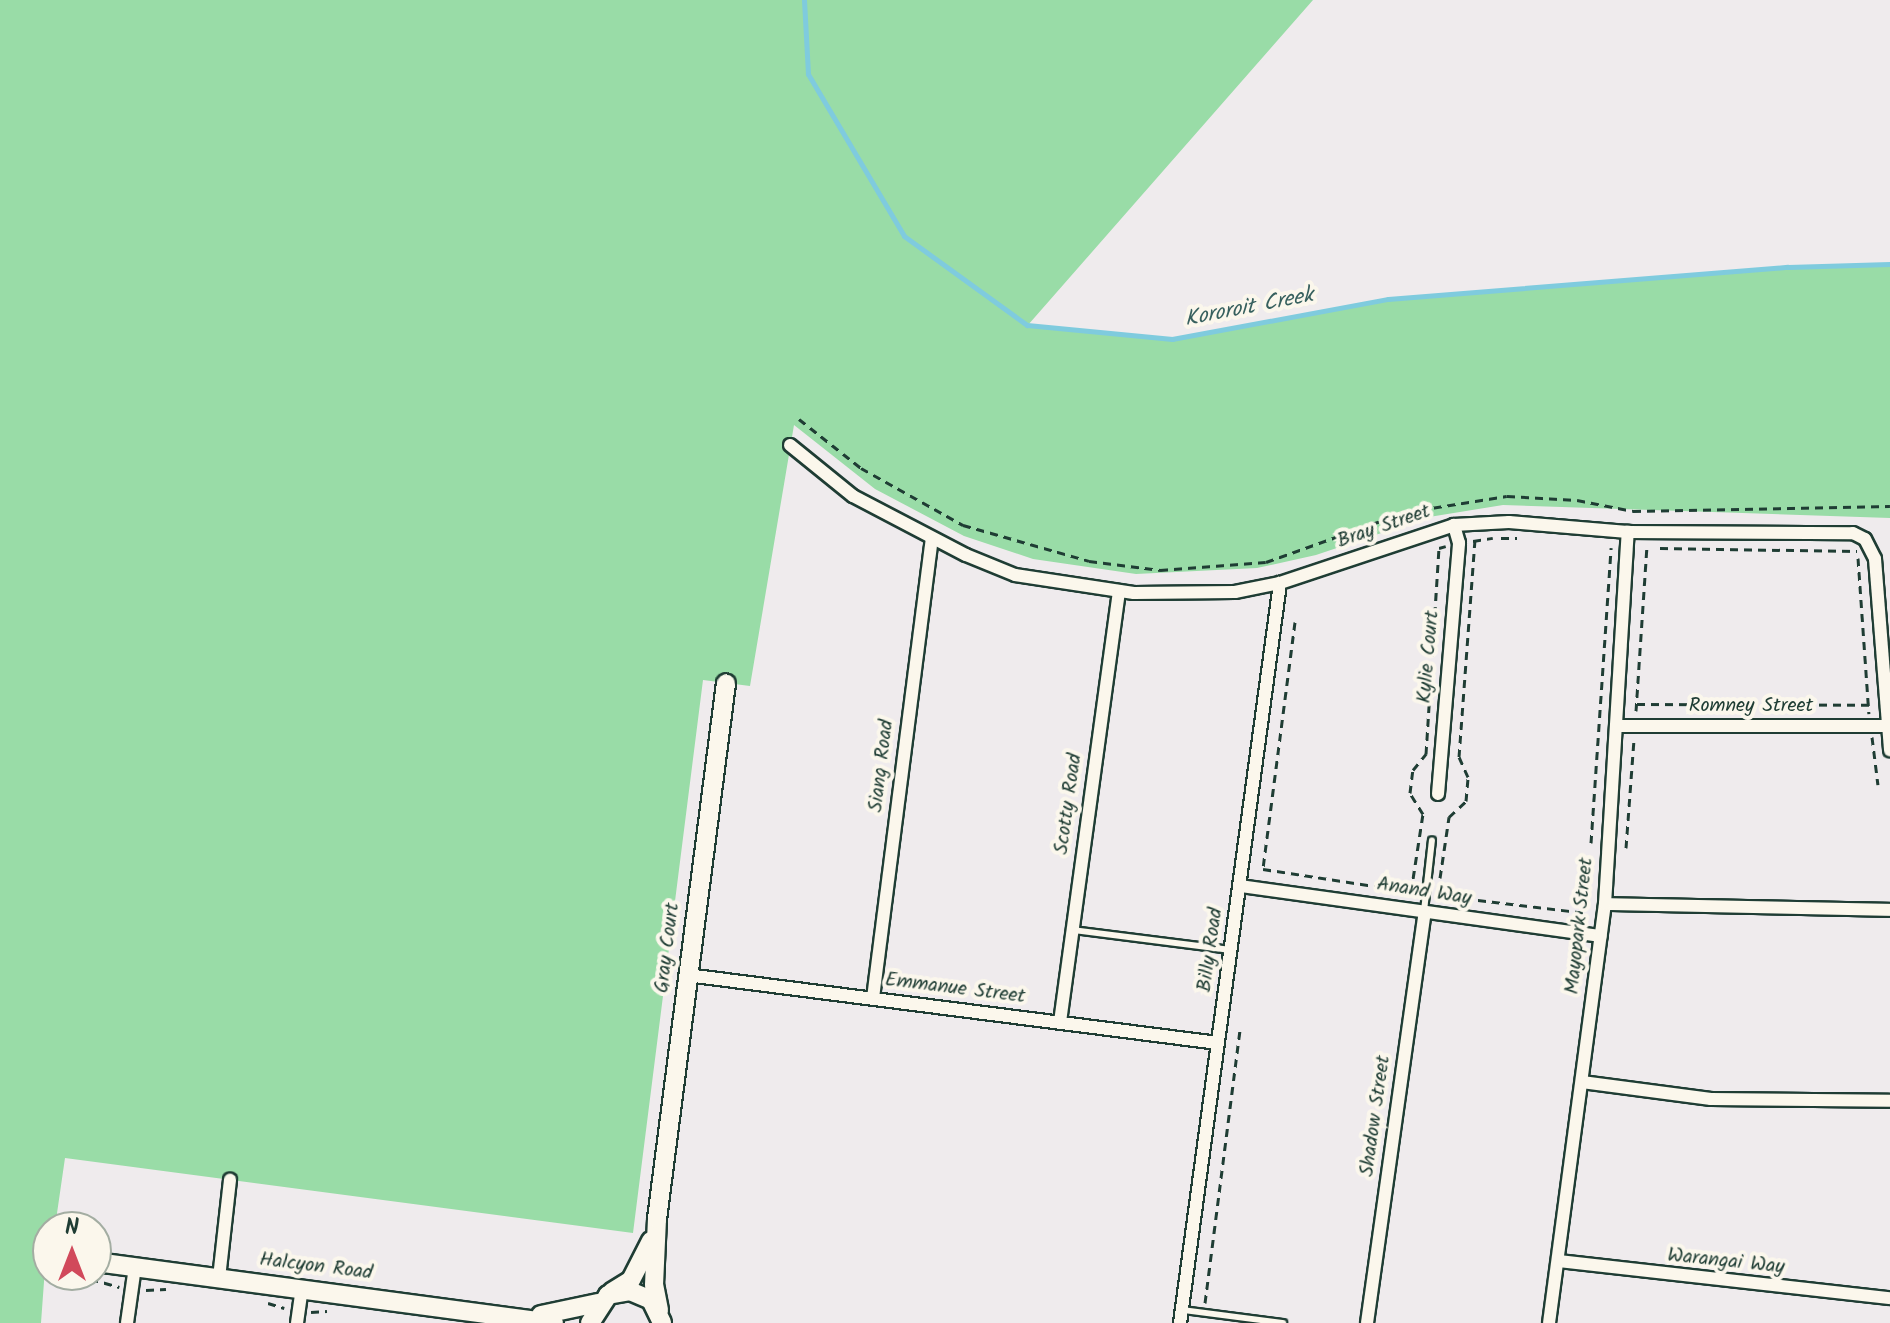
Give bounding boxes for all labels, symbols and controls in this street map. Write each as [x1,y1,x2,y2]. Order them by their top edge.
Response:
water label: Kororoit Creek [1182,283,1316,333]
street label: Bray Street [1334,500,1434,554]
street label: Kylie Court [1413,610,1445,704]
street label: Romney Street [1689,694,1813,718]
street label: Siang Road [864,718,900,814]
street label: Scotty Road [1050,752,1088,856]
street label: Mayopark Street [1561,856,1599,996]
street label: Anand Way [1375,873,1473,911]
street label: Gray Court [651,902,685,994]
street label: Billy Road [1193,906,1229,994]
street label: Emmanue Street [884,969,1026,1009]
street label: Shadow Street [1356,1054,1396,1178]
north arrow [32,1211,112,1291]
text: N [65,1211,79,1246]
street label: Warangai Way [1666,1244,1786,1280]
street label: Halcyon Road [258,1248,374,1286]

